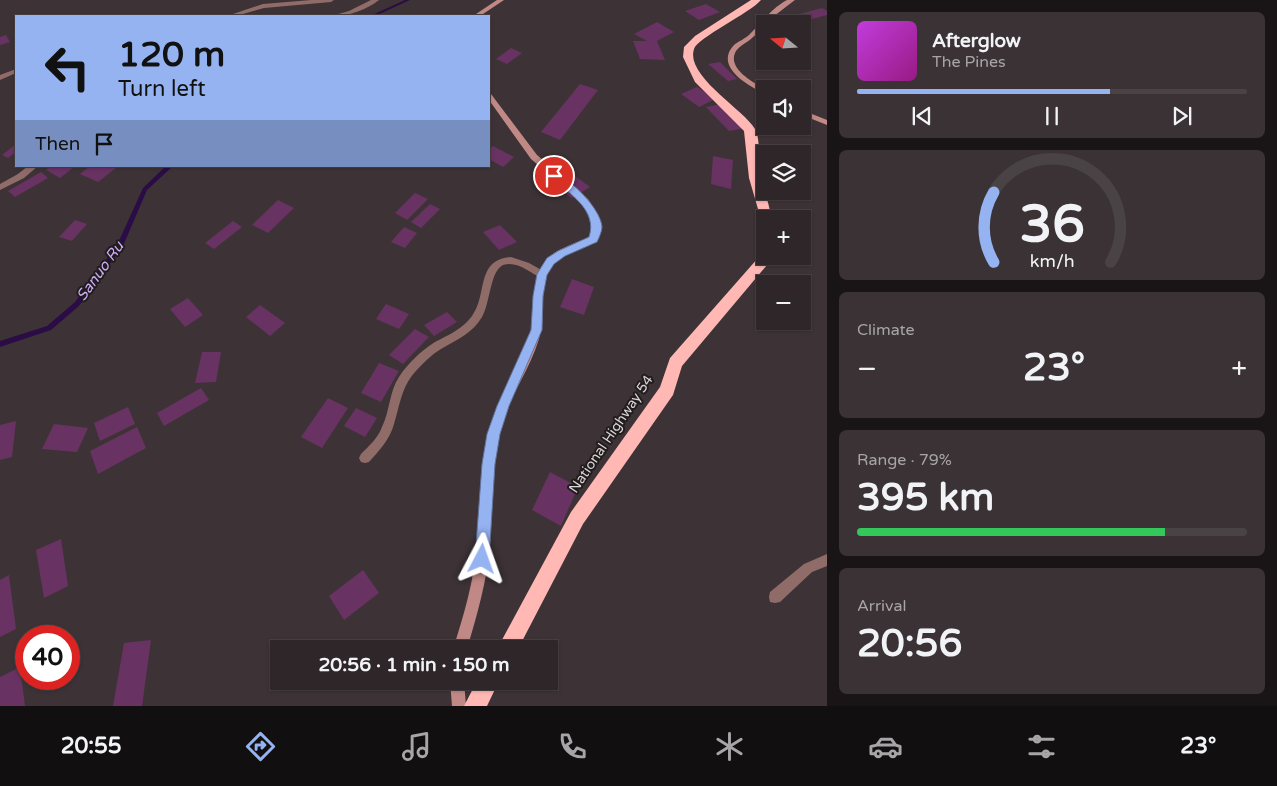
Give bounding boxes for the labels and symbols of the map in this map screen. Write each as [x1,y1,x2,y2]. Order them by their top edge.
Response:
north arrow [756,15,811,70]
pin [533,155,575,197]
water label: Sanuo Ru [73,237,128,304]
street label: National Highway 54 [565,372,657,496]
position arrow [455,532,507,584]
speed limit sign: 40 [15,625,80,690]

